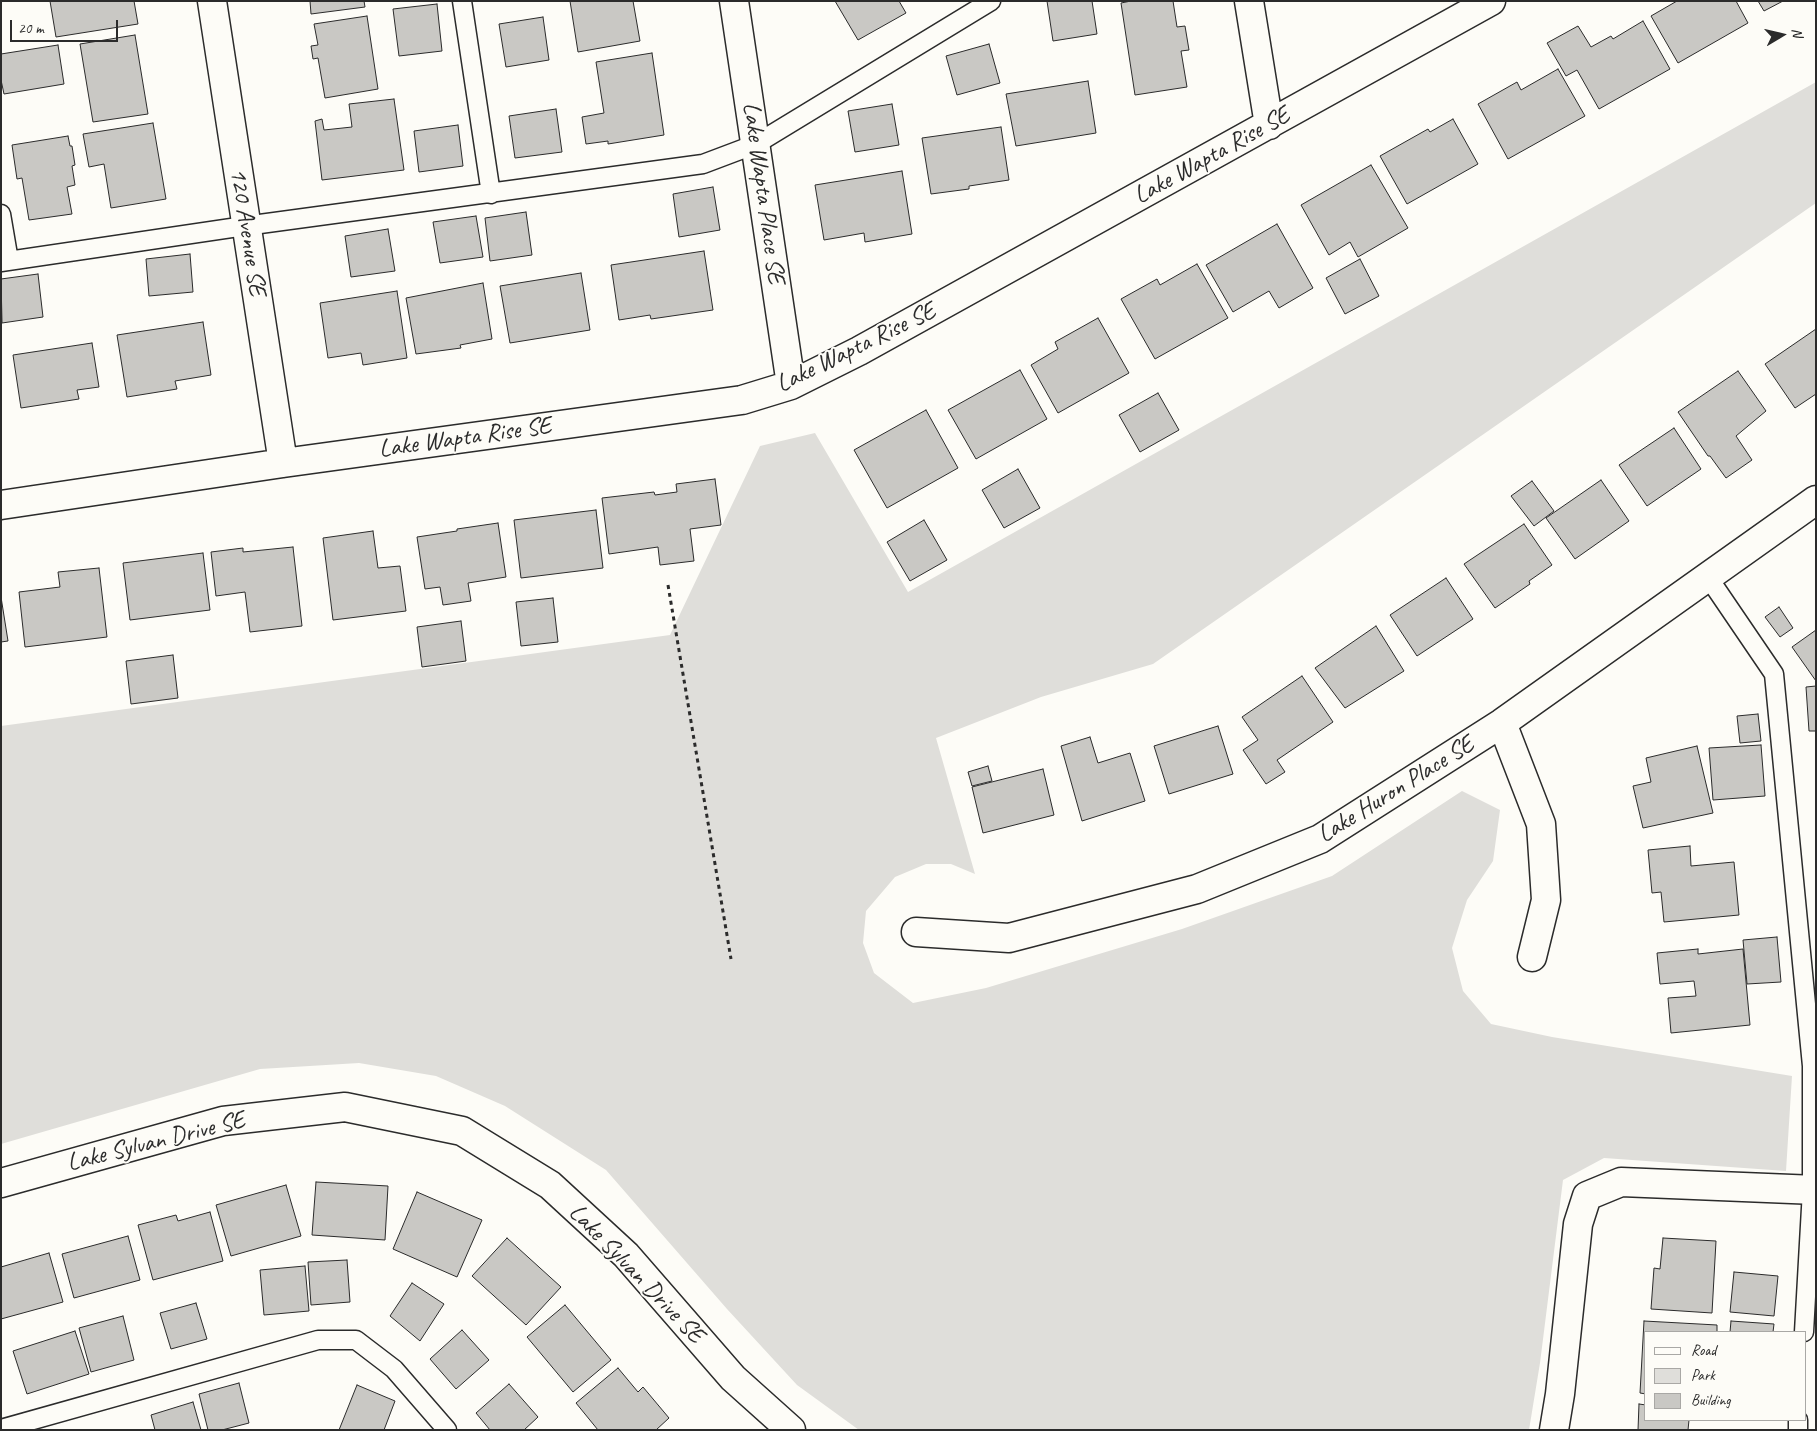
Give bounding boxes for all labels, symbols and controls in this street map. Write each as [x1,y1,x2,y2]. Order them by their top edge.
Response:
scale bar [12,10,120,42]
north arrow [1757,10,1807,60]
text: 20 m [18,19,44,38]
text: N [1788,27,1806,38]
street label: Lake Wapta Place SE [735,100,791,286]
street label: Lake Wapta Rise SE [1129,101,1295,211]
street label: 120 Avenue SE [222,166,272,298]
street label: Lake Wapta Rise SE [771,296,941,400]
street label: Lake Wapta Rise SE [377,411,553,465]
street label: Lake Huron Place SE [1312,730,1480,850]
street label: Lake Sylvan Drive SE [64,1105,248,1179]
street label: Lake Sylvan Drive SE [562,1198,710,1350]
legend [1644,1331,1807,1421]
text: Road [1691,1341,1716,1360]
text: Park [1691,1366,1715,1385]
text: Building [1691,1391,1730,1410]

